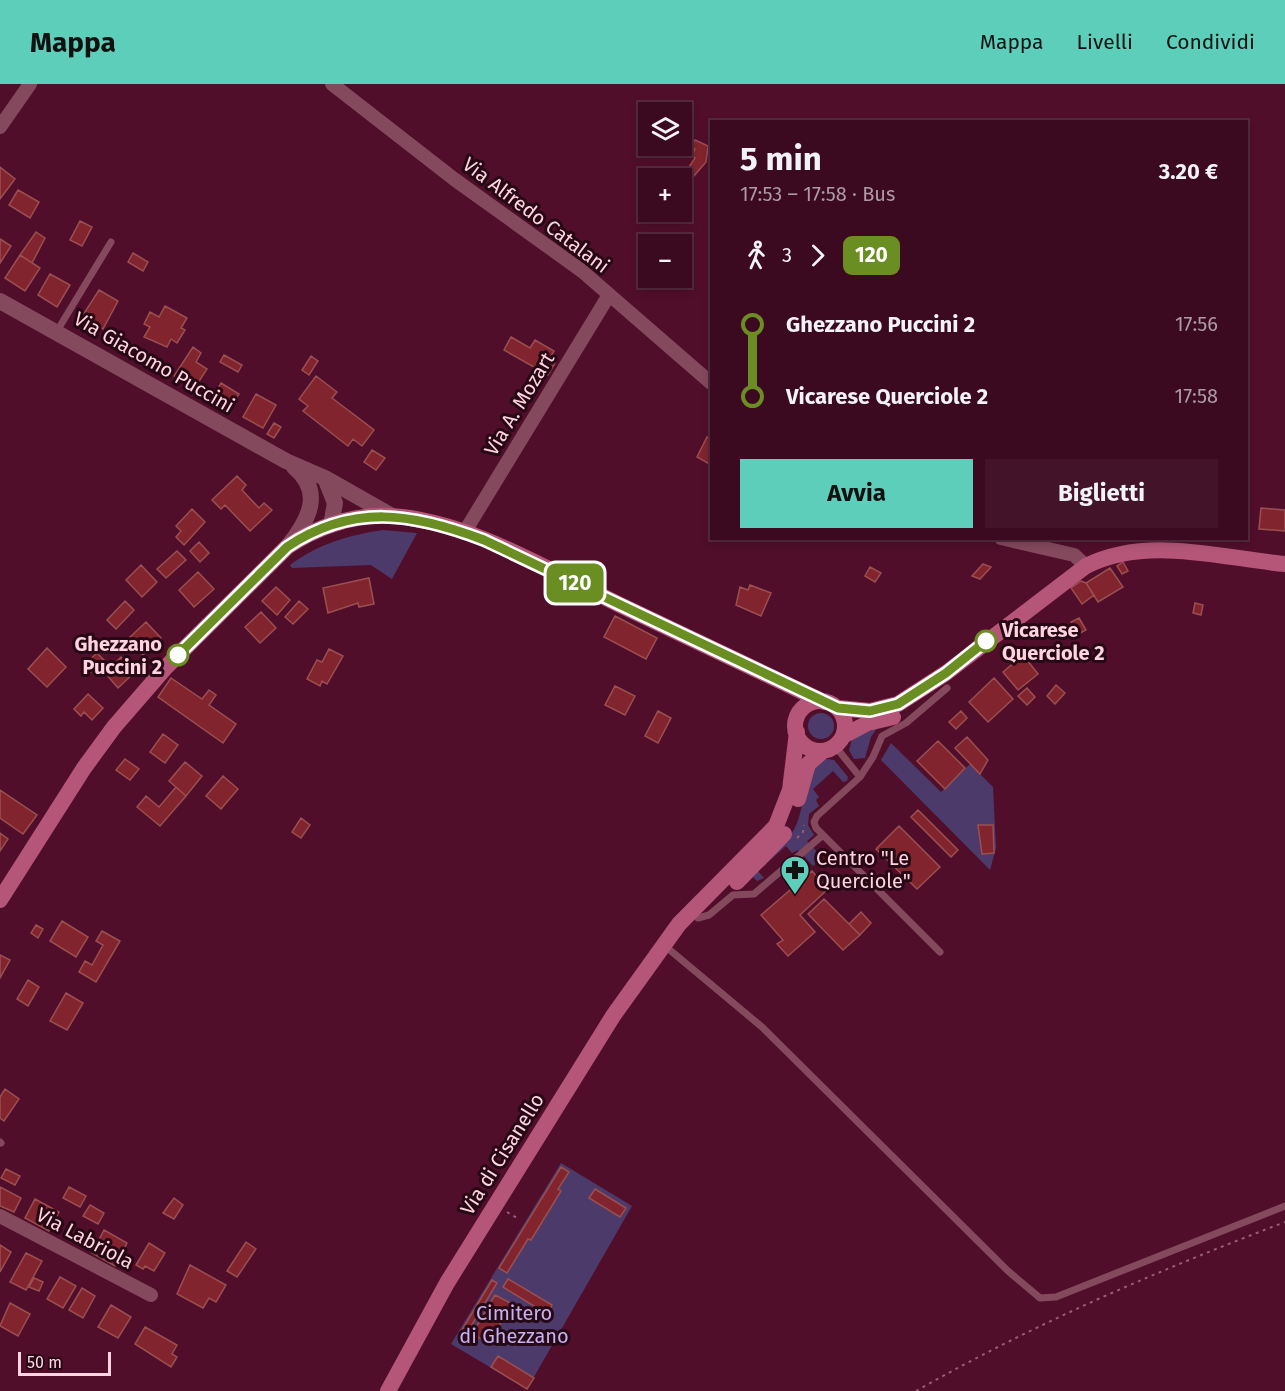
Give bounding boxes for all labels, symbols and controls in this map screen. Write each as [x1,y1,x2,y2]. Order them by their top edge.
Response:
text: Mappa [30,26,116,59]
text: Mappa [980,29,1044,55]
text: Livelli [1077,29,1133,55]
text: Condividi [1166,29,1255,55]
map controls [638,102,692,288]
button: layers [638,102,692,156]
text: 5 min [740,139,822,179]
street label: Via Alfredo Catalani [458,152,614,278]
text: 3.20 € [1159,158,1218,185]
button: + [638,168,692,222]
text: 17:53 – 17:58 · Bus [740,182,895,206]
button: − [638,234,692,288]
icon: walk [740,239,773,272]
icon: forward [801,239,834,272]
text: 120 [855,242,888,268]
text: 3 [782,243,792,267]
street label: Via Giacomo Puccini [69,306,239,418]
text: Ghezzano Puccini 2 [786,311,975,338]
text: 17:56 [1175,312,1218,336]
street label: Via A. Mozart [479,347,560,460]
text: Vicarese Querciole 2 [786,383,988,410]
text: 17:58 [1175,384,1218,408]
button: Avvia [740,459,973,528]
button: Biglietti [985,459,1218,528]
line badge: 120 [540,564,610,602]
text: 120 [559,570,591,596]
place label: Vicarese Querciole 2 [1001,618,1105,665]
marker: Vicarese Querciole 2 [975,630,997,652]
place label: Ghezzano Puccini 2 [74,632,162,679]
marker: Ghezzano Puccini 2 [167,644,189,666]
place label: Centro "Le Querciole" [816,846,911,893]
pharmacy icon: Centro "Le Querciole" [779,854,811,896]
street label: Via di Cisanello [455,1089,549,1219]
street label: Via Labriola [32,1202,138,1274]
park label: Cimitero di Ghezzano [459,1301,569,1348]
scale bar [18,1349,111,1376]
text: 50 m [27,1353,62,1372]

